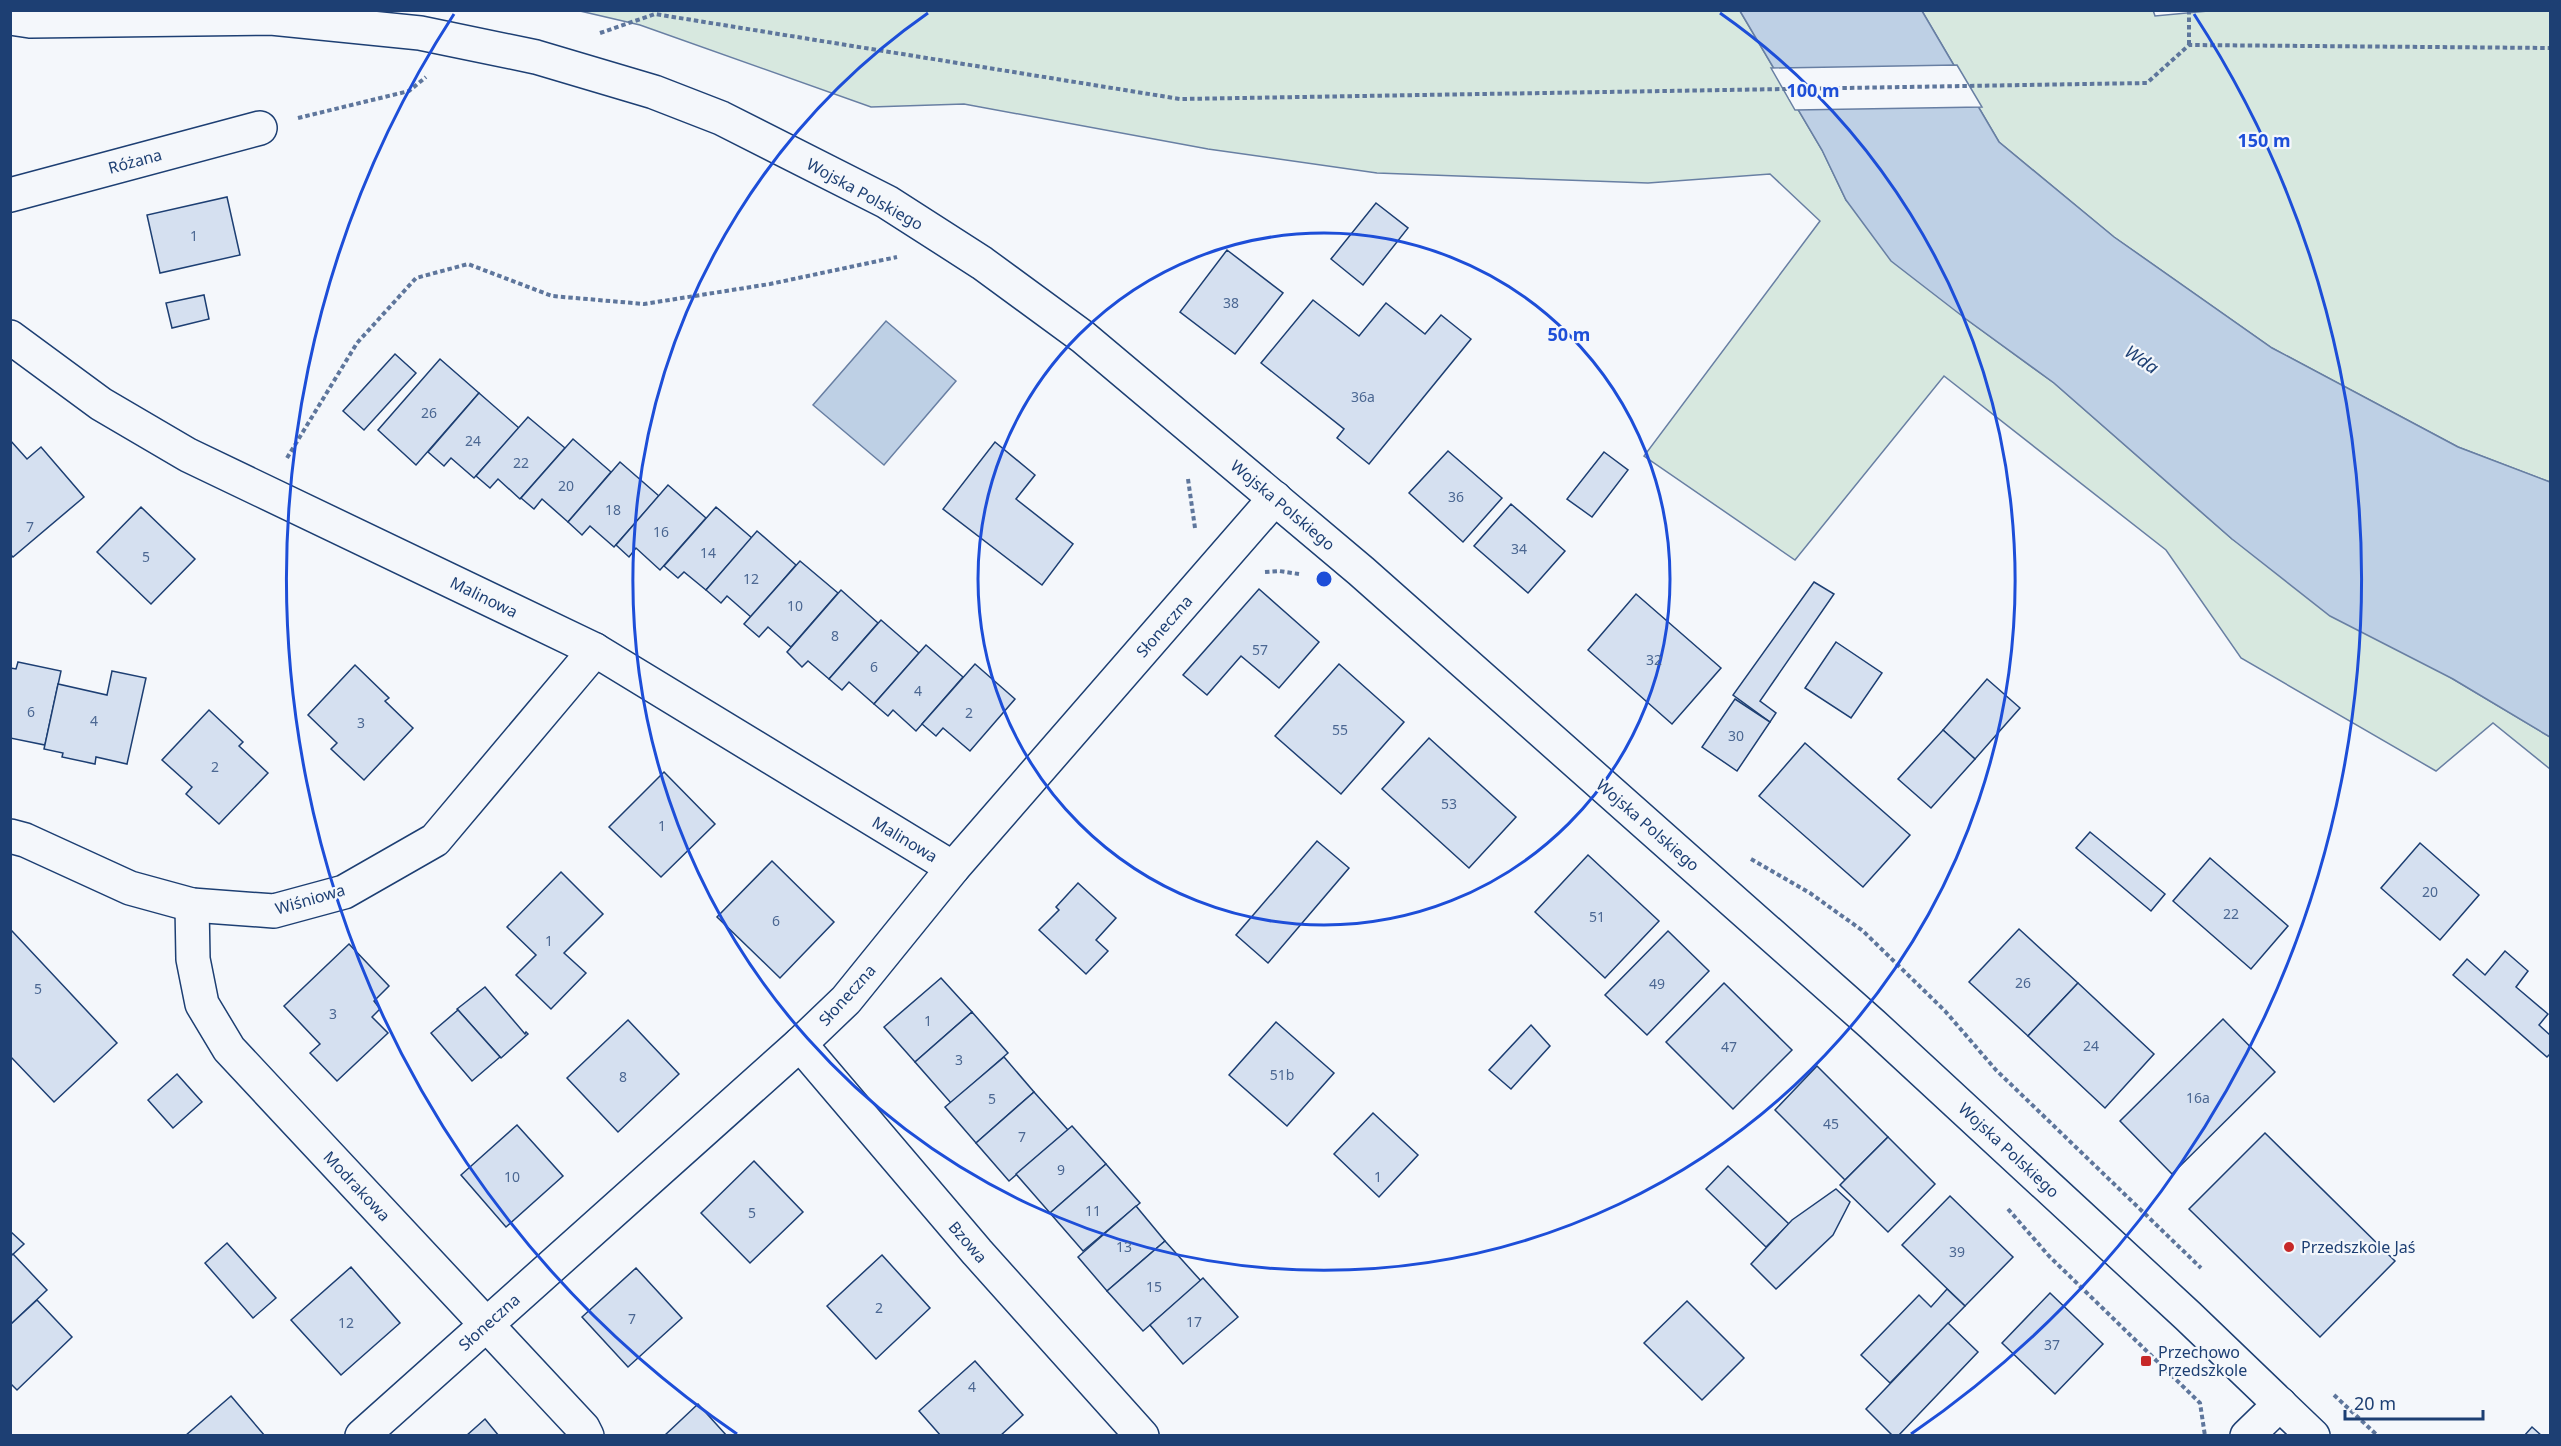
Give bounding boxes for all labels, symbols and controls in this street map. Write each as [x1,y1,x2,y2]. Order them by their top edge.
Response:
text: 100 m [1786,78,1840,102]
text: 150 m [2237,128,2291,152]
street label: Różana [106,143,164,179]
street label: Wojska Polskiego [803,153,927,235]
house number: 1 [190,226,198,245]
house number: 38 [1223,293,1239,312]
text: 50 m [1548,322,1590,346]
water label: Wda [2120,339,2164,379]
house number: 36a [1351,387,1375,406]
house number: 26 [421,403,437,422]
house number: 24 [465,431,481,450]
house number: 22 [513,453,529,472]
street label: Wojska Polskiego [1226,455,1340,555]
house number: 20 [558,476,574,495]
house number: 36 [1448,487,1464,506]
house number: 18 [605,500,621,519]
house number: 7 [26,517,34,536]
house number: 16 [653,522,669,541]
house number: 34 [1511,539,1527,558]
house number: 14 [700,543,716,562]
house number: 5 [142,547,150,566]
house number: 12 [743,569,759,588]
centre of rings [1314,569,1334,589]
street label: Malinowa [447,571,521,623]
street label: Słoneczna [1131,590,1197,662]
house number: 10 [787,596,803,615]
house number: 8 [831,626,839,645]
house number: 57 [1252,640,1268,659]
house number: 32 [1646,650,1662,669]
house number: 6 [870,657,878,676]
house number: 4 [914,681,922,700]
house number: 6 [27,702,35,721]
house number: 2 [965,703,973,722]
house number: 4 [90,711,98,730]
house number: 3 [357,713,365,732]
house number: 55 [1332,720,1348,739]
house number: 30 [1728,726,1744,745]
house number: 2 [211,757,219,776]
street label: Wojska Polskiego [1592,774,1704,876]
house number: 53 [1441,794,1457,813]
street label: Malinowa [868,811,942,867]
house number: 1 [658,816,666,835]
street label: Wiśniowa [273,879,347,919]
house number: 20 [2422,882,2438,901]
house number: 22 [2223,904,2239,923]
house number: 51 [1589,907,1605,926]
house number: 6 [772,911,780,930]
house number: 1 [545,931,553,950]
street label: Słoneczna [814,960,880,1030]
house number: 26 [2015,973,2031,992]
house number: 49 [1649,974,1665,993]
house number: 5 [34,979,42,998]
house number: 3 [329,1004,337,1023]
house number: 1 [924,1011,932,1030]
house number: 24 [2083,1036,2099,1055]
house number: 47 [1721,1037,1737,1056]
house number: 3 [955,1050,963,1069]
house number: 51b [1270,1065,1294,1084]
house number: 8 [619,1067,627,1086]
house number: 16a [2186,1088,2210,1107]
house number: 5 [988,1089,996,1108]
street label: Wojska Polskiego [1954,1098,2064,1202]
house number: 45 [1823,1114,1839,1133]
house number: 7 [1018,1127,1026,1146]
street label: Modrakowa [319,1146,395,1226]
house number: 9 [1057,1160,1065,1179]
house number: 10 [504,1167,520,1186]
house number: 1 [1374,1167,1382,1186]
house number: 11 [1085,1201,1101,1220]
house number: 5 [748,1203,756,1222]
street label: Bzowa [944,1216,992,1268]
place label: Przedszkole Jaś [2301,1236,2415,1258]
house number: 13 [1116,1237,1132,1256]
marker: Przedszkole Jaś [2282,1240,2296,1254]
house number: 39 [1949,1242,1965,1261]
house number: 15 [1146,1277,1162,1296]
street label: Słoneczna [454,1289,524,1355]
house number: 2 [875,1298,883,1317]
house number: 7 [628,1309,636,1328]
house number: 17 [1186,1312,1202,1331]
house number: 12 [338,1313,354,1332]
house number: 37 [2044,1335,2060,1354]
place label: Przechowo Przedszkole [2158,1341,2247,1381]
marker: Przechowo Przedszkole [2139,1354,2153,1368]
house number: 4 [968,1377,976,1396]
scale bar [2345,1383,2483,1421]
text: 20 m [2354,1391,2396,1415]

